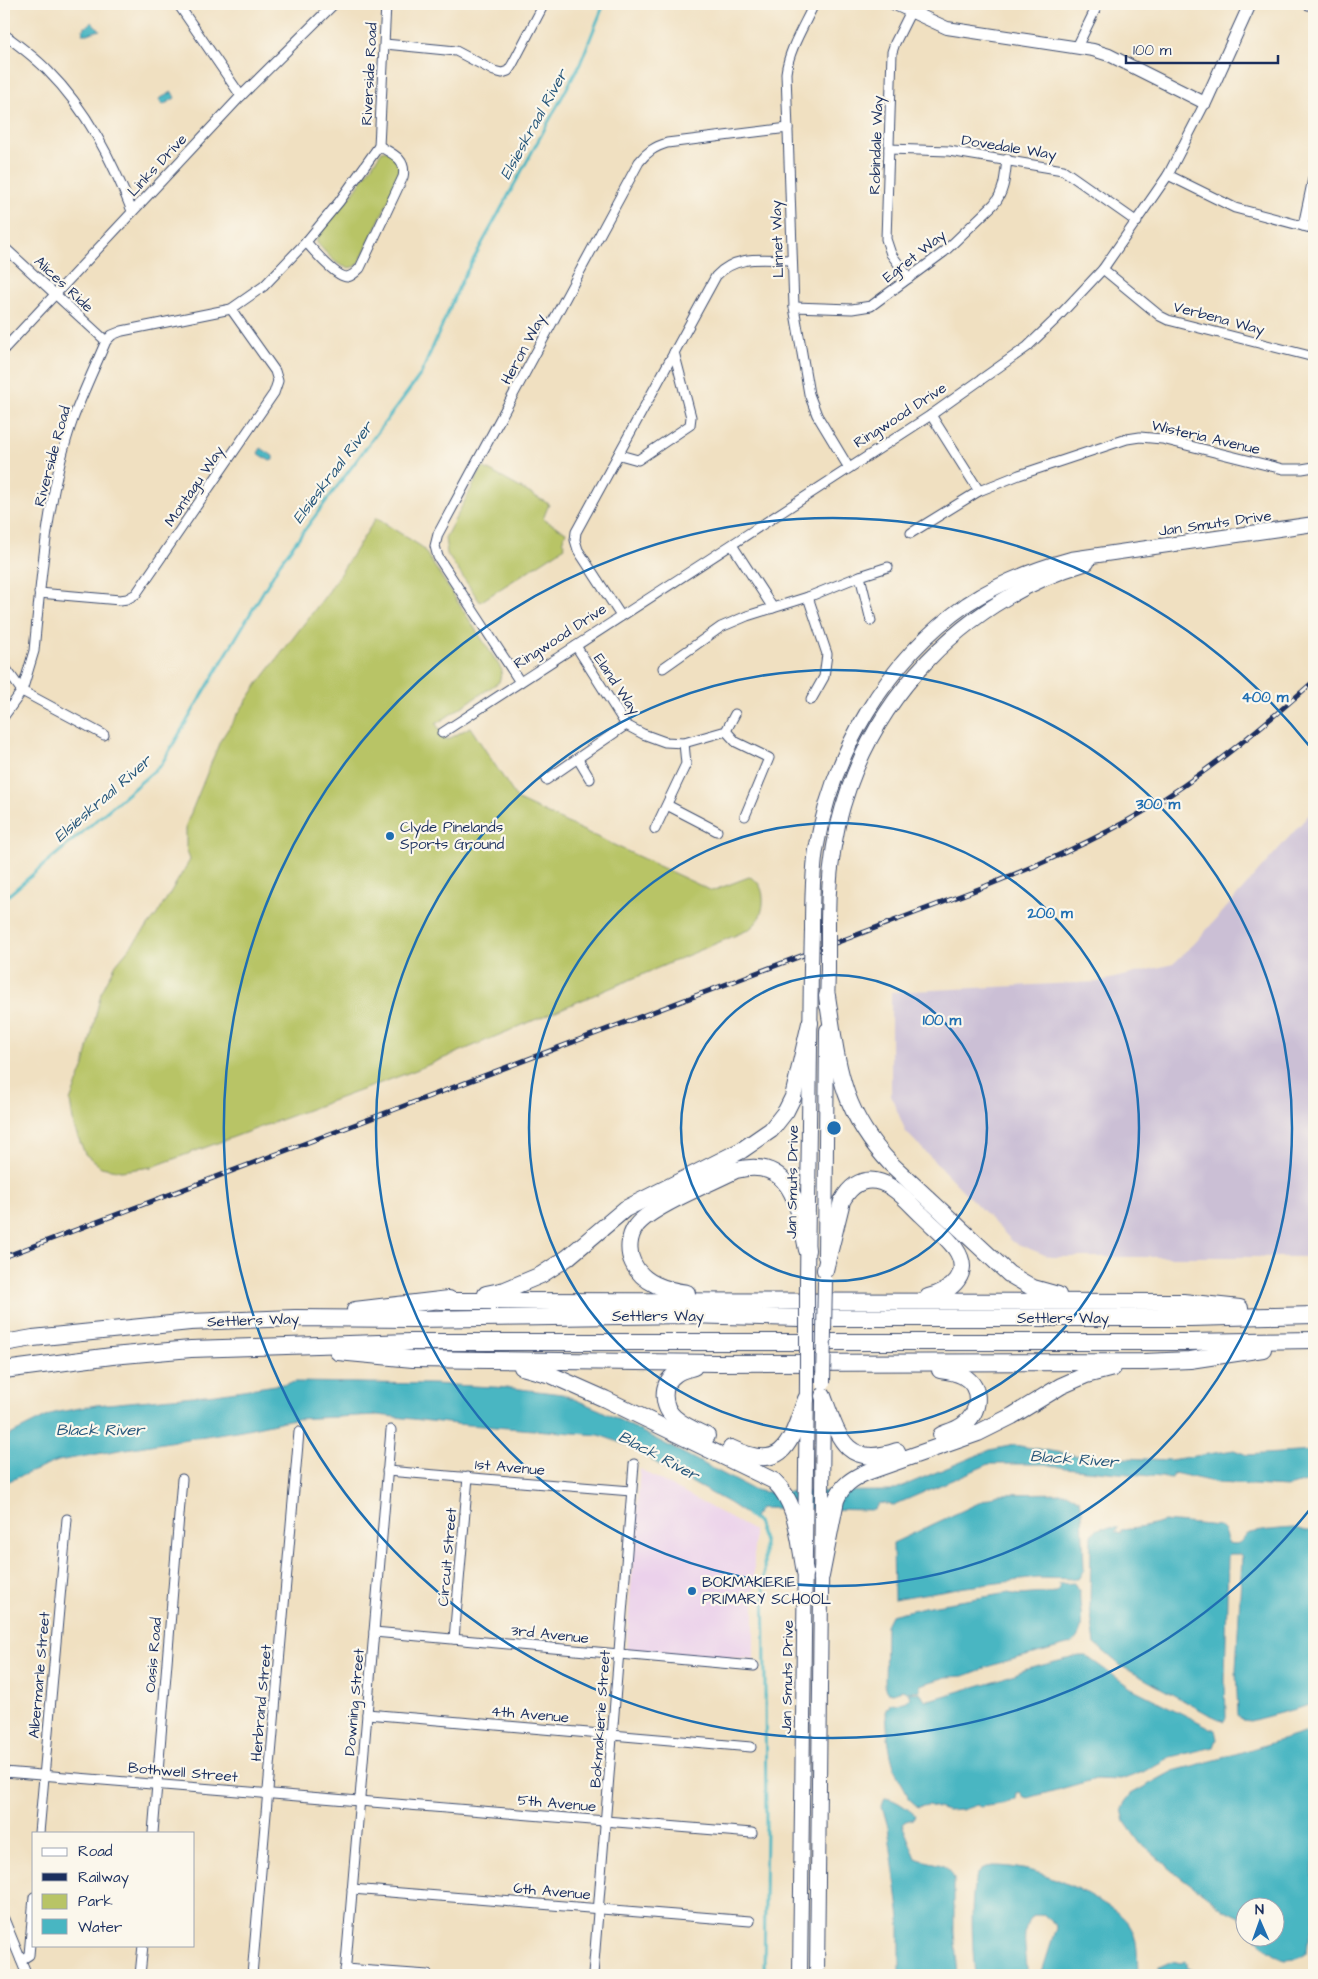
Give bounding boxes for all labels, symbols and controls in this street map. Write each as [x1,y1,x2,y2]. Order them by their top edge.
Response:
street label: Riverside Road [356,22,383,126]
scale bar [1126,32,1278,64]
text: 100 m [1133,40,1172,61]
water label: Elsieskraal River [495,64,574,183]
street label: Robindale Way [864,95,890,195]
street label: Links Drive [123,129,192,201]
street label: Dovedale Way [960,130,1058,166]
street label: Linnet Way [766,200,790,278]
street label: Egret Way [878,225,951,289]
street label: Alices Ride [29,251,98,317]
street label: Verbena Way [1171,296,1267,342]
street label: Heron Way [496,310,552,389]
street label: Ringwood Drive [850,377,951,454]
street label: Riverside Road [29,403,76,509]
water label: Elsieskraal River [287,415,380,528]
street label: Wisteria Avenue [1149,415,1262,460]
street label: Montagu Way [160,442,230,531]
street label: Jan Smuts Drive [1157,505,1273,542]
street label: Ringwood Drive [510,598,611,675]
street label: Eland Way [587,649,645,720]
text: 400 m [1242,687,1289,708]
water label: Elsieskraal River [49,749,158,847]
text: 300 m [1135,794,1180,815]
place label: Clyde Pinelands Sports Ground [400,817,505,855]
marker: Clyde Pinelands Sports Ground [384,830,396,842]
text: 200 m [1026,903,1073,924]
text: 100 m [923,1010,962,1031]
centre of rings [825,1119,843,1137]
street label: Jan Smuts Drive [781,1125,804,1239]
street label: Settlers Way [612,1306,704,1328]
street label: Settlers Way [207,1308,299,1334]
street label: Settlers Way [1017,1308,1109,1330]
water label: Black River [56,1419,146,1441]
water label: Black River [615,1426,704,1487]
water label: Black River [1029,1445,1121,1473]
street label: 1st Avenue [474,1454,546,1481]
street label: Circuit Street [433,1507,462,1607]
place label: BOKMAKIERIE PRIMARY SCHOOL [702,1572,832,1610]
marker: BOKMAKIERIE PRIMARY SCHOOL [686,1585,698,1597]
street label: Albermarle Street [23,1611,55,1739]
street label: Oasis Road [140,1616,167,1694]
street label: 3rd Avenue [510,1620,590,1649]
street label: Jan Smuts Drive [776,1620,799,1734]
street label: Herbrand Street [246,1644,277,1762]
street label: Downing Street [339,1648,371,1757]
street label: Bokmakierie Street [585,1649,616,1789]
street label: 4th Avenue [490,1701,570,1728]
street label: Bothwell Street [127,1757,239,1788]
street label: 5th Avenue [517,1790,597,1817]
legend [32,1832,195,1946]
text: Road [78,1841,113,1862]
text: Railway [78,1867,129,1889]
street label: 6th Avenue [512,1878,592,1905]
text: Park [78,1891,113,1912]
north arrow [1236,1896,1286,1946]
text: N [1255,1900,1265,1920]
text: Water [78,1917,122,1938]

